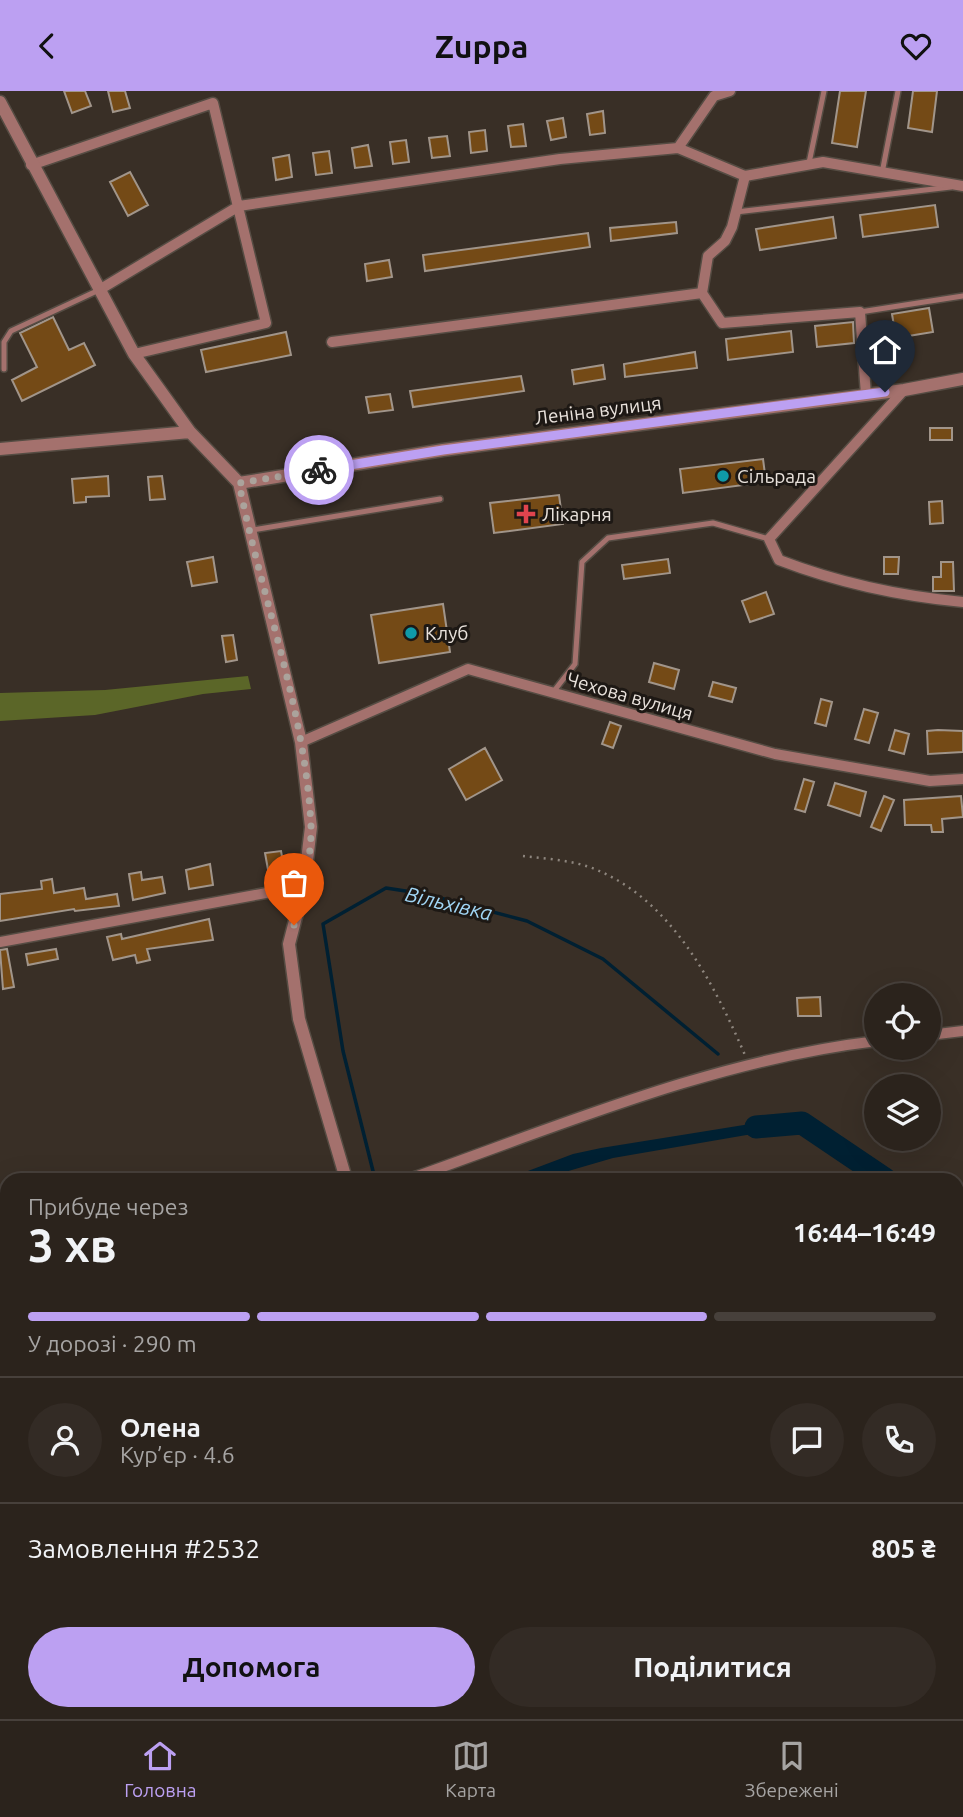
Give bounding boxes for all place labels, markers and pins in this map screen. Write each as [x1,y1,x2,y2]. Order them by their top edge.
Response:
pin [855,320,915,392]
place label: Сільрада [737,465,816,487]
marker: Сільрада [715,468,731,484]
place label: Лікарня [542,503,612,525]
marker: Лікарня [516,504,536,524]
place label: Клуб [425,622,468,644]
marker: Клуб [403,625,419,641]
pin [264,853,324,925]

